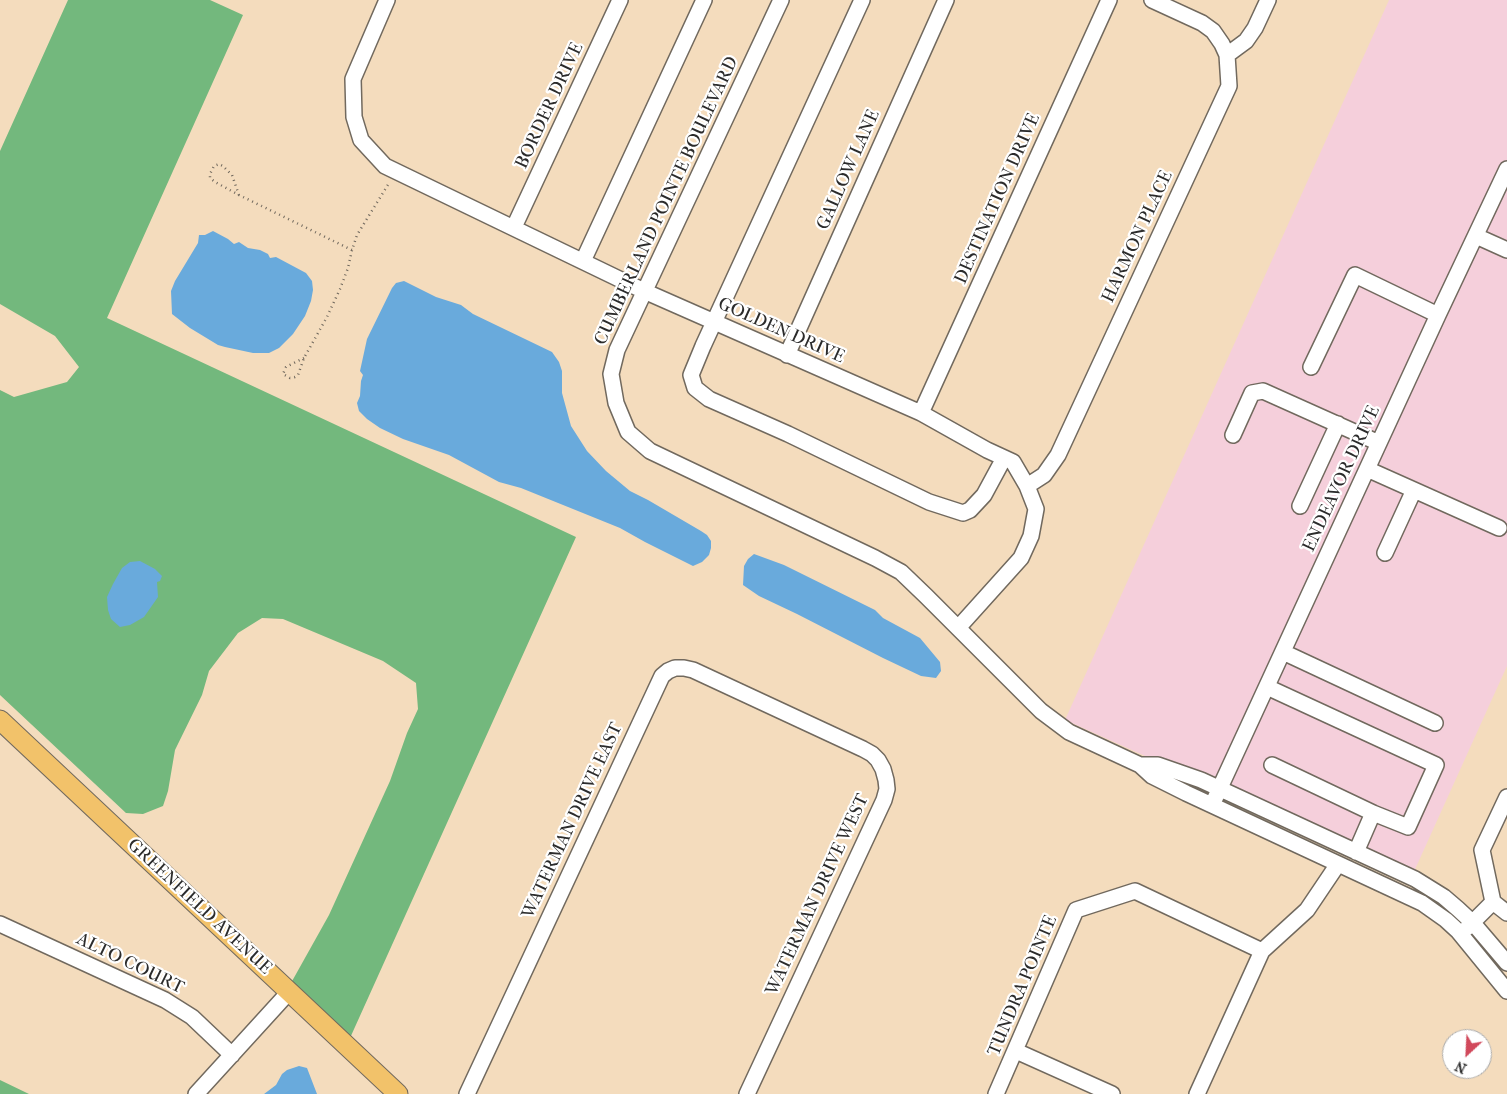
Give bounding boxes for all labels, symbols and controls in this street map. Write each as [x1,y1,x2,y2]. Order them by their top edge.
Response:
street label: BORDER DRIVE [511,40,589,172]
street label: CUMBERLAND POINTE BOULEVARD [591,53,743,349]
street label: GALLOW LANE [813,107,885,233]
street label: DESTINATION DRIVE [951,110,1045,288]
street label: HARMON PLACE [1098,168,1178,306]
street label: GOLDEN DRIVE [714,293,848,369]
street label: ENDEAVOR DRIVE [1299,403,1385,555]
street label: WATERMAN DRIVE EAST [518,719,628,923]
street label: WATERMAN DRIVE WEST [762,791,874,999]
street label: GREENFIELD AVENUE [122,835,276,979]
street label: TUNDRA POINTE [984,912,1062,1060]
street label: ALTO COURT [73,929,187,999]
north arrow [1442,1029,1492,1079]
text: N [1452,1057,1469,1077]

